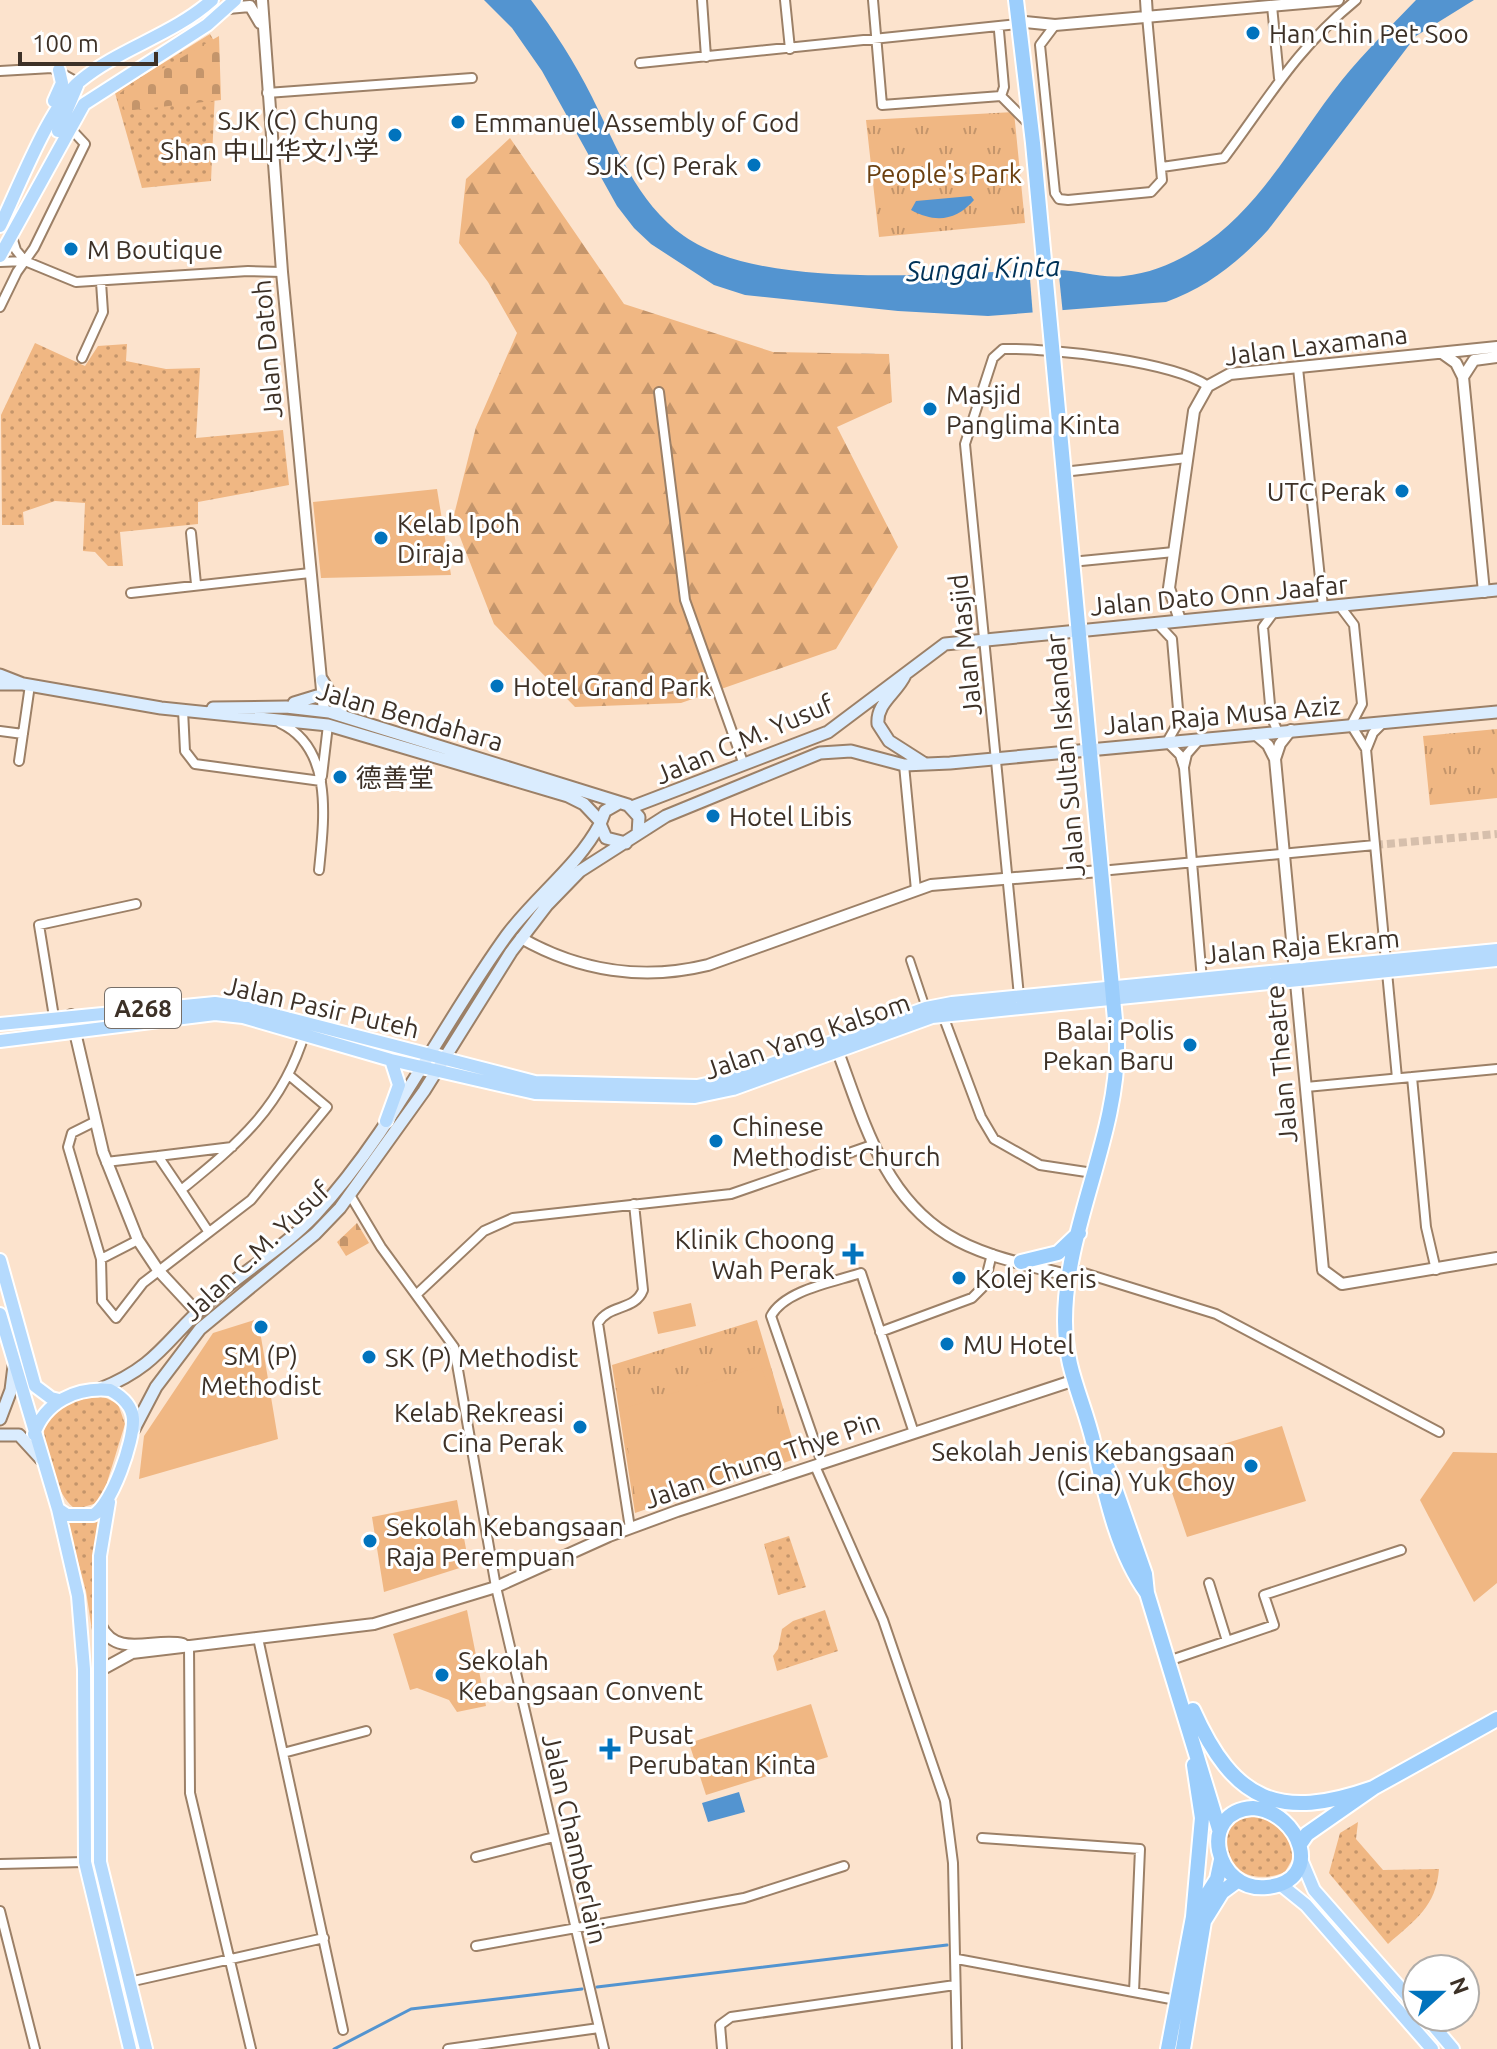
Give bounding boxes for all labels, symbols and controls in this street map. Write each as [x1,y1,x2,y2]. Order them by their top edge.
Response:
scale bar [20,16,156,66]
place label: Han Chin Pet Soo [1269,19,1469,48]
marker: Han Chin Pet Soo [1244,24,1262,42]
text: 100 m [32,30,99,57]
place label: SJK (C) Chung Shan 中山华文小学 [160,106,379,165]
place label: Emmanuel Assembly of God [474,108,799,137]
marker: Emmanuel Assembly of God [449,113,467,131]
marker: SJK (C) Chung Shan 中山华文小学 [386,126,404,144]
place label: SJK (C) Perak [586,151,738,180]
marker: SJK (C) Perak [745,156,763,174]
park label: People's Park [866,159,1022,188]
place label: M Boutique [87,235,223,264]
marker: M Boutique [62,240,80,258]
water label: Sungai Kinta [904,250,1061,286]
street label: Jalan Datoh [246,278,288,420]
street label: Jalan Laxamana [1223,319,1409,371]
place label: Masjid Panglima Kinta [946,380,1120,439]
marker: Masjid Panglima Kinta [921,400,939,418]
place label: UTC Perak [1267,477,1386,506]
marker: UTC Perak [1393,482,1411,500]
place label: Kelab Ipoh Diraja [397,509,520,568]
marker: Kelab Ipoh Diraja [372,529,390,547]
street label: Jalan Dato Onn Jaafar [1089,569,1349,621]
street label: Jalan Masjid [943,573,987,717]
street label: Jalan Sultan Iskandar [1040,632,1090,878]
place label: Hotel Grand Park [513,672,712,701]
street label: Jalan Bendahara [313,675,507,757]
marker: Hotel Grand Park [488,677,506,695]
street label: Jalan C.M. Yusuf [651,688,838,790]
street label: Jalan Raja Musa Aziz [1102,690,1342,740]
place label: 德善堂 [356,763,434,792]
marker: 德善堂 [331,768,349,786]
place label: Hotel Libis [729,802,852,831]
marker: Hotel Libis [704,807,722,825]
street label: Jalan Raja Ekram [1203,923,1401,969]
street label: Jalan Pasir Puteh [222,970,422,1044]
street label: Jalan Theatre [1260,984,1302,1144]
street label: Jalan Yang Kalsom [700,987,914,1085]
road number: A268 [105,988,181,1028]
place label: Balai Polis Pekan Baru [1043,1016,1174,1075]
marker: Balai Polis Pekan Baru [1181,1036,1199,1054]
place label: Chinese Methodist Church [732,1112,941,1171]
marker: Chinese Methodist Church [707,1132,725,1150]
street label: Jalan C.M. Yusuf [177,1175,336,1327]
place label: Klinik Choong Wah Perak [675,1225,835,1284]
marker: Klinik Choong Wah Perak [842,1243,864,1265]
place label: Kolej Keris [975,1264,1096,1293]
marker: Kolej Keris [950,1269,968,1287]
marker: SM (P) Methodist [252,1318,270,1336]
place label: MU Hotel [963,1330,1074,1359]
marker: MU Hotel [938,1335,956,1353]
place label: SM (P) Methodist [201,1341,321,1400]
place label: SK (P) Methodist [385,1343,578,1372]
marker: SK (P) Methodist [360,1348,378,1366]
place label: Kelab Rekreasi Cina Perak [394,1398,564,1457]
street label: Jalan Chung Thye Pin [640,1406,884,1514]
marker: Kelab Rekreasi Cina Perak [571,1418,589,1436]
place label: Sekolah Jenis Kebangsaan (Cina) Yuk Choy [932,1437,1235,1496]
marker: Sekolah Jenis Kebangsaan (Cina) Yuk Choy [1242,1457,1260,1475]
place label: Sekolah Kebangsaan Raja Perempuan [386,1512,624,1571]
marker: Sekolah Kebangsaan Raja Perempuan [361,1532,379,1550]
place label: Sekolah Kebangsaan Convent [458,1646,703,1705]
marker: Sekolah Kebangsaan Convent [433,1666,451,1684]
place label: Pusat Perubatan Kinta [628,1720,816,1779]
street label: Jalan Chamberlain [537,1731,613,1947]
marker: Pusat Perubatan Kinta [599,1738,621,1760]
north arrow [1401,1953,1481,2033]
text: N [1446,1974,1475,1998]

